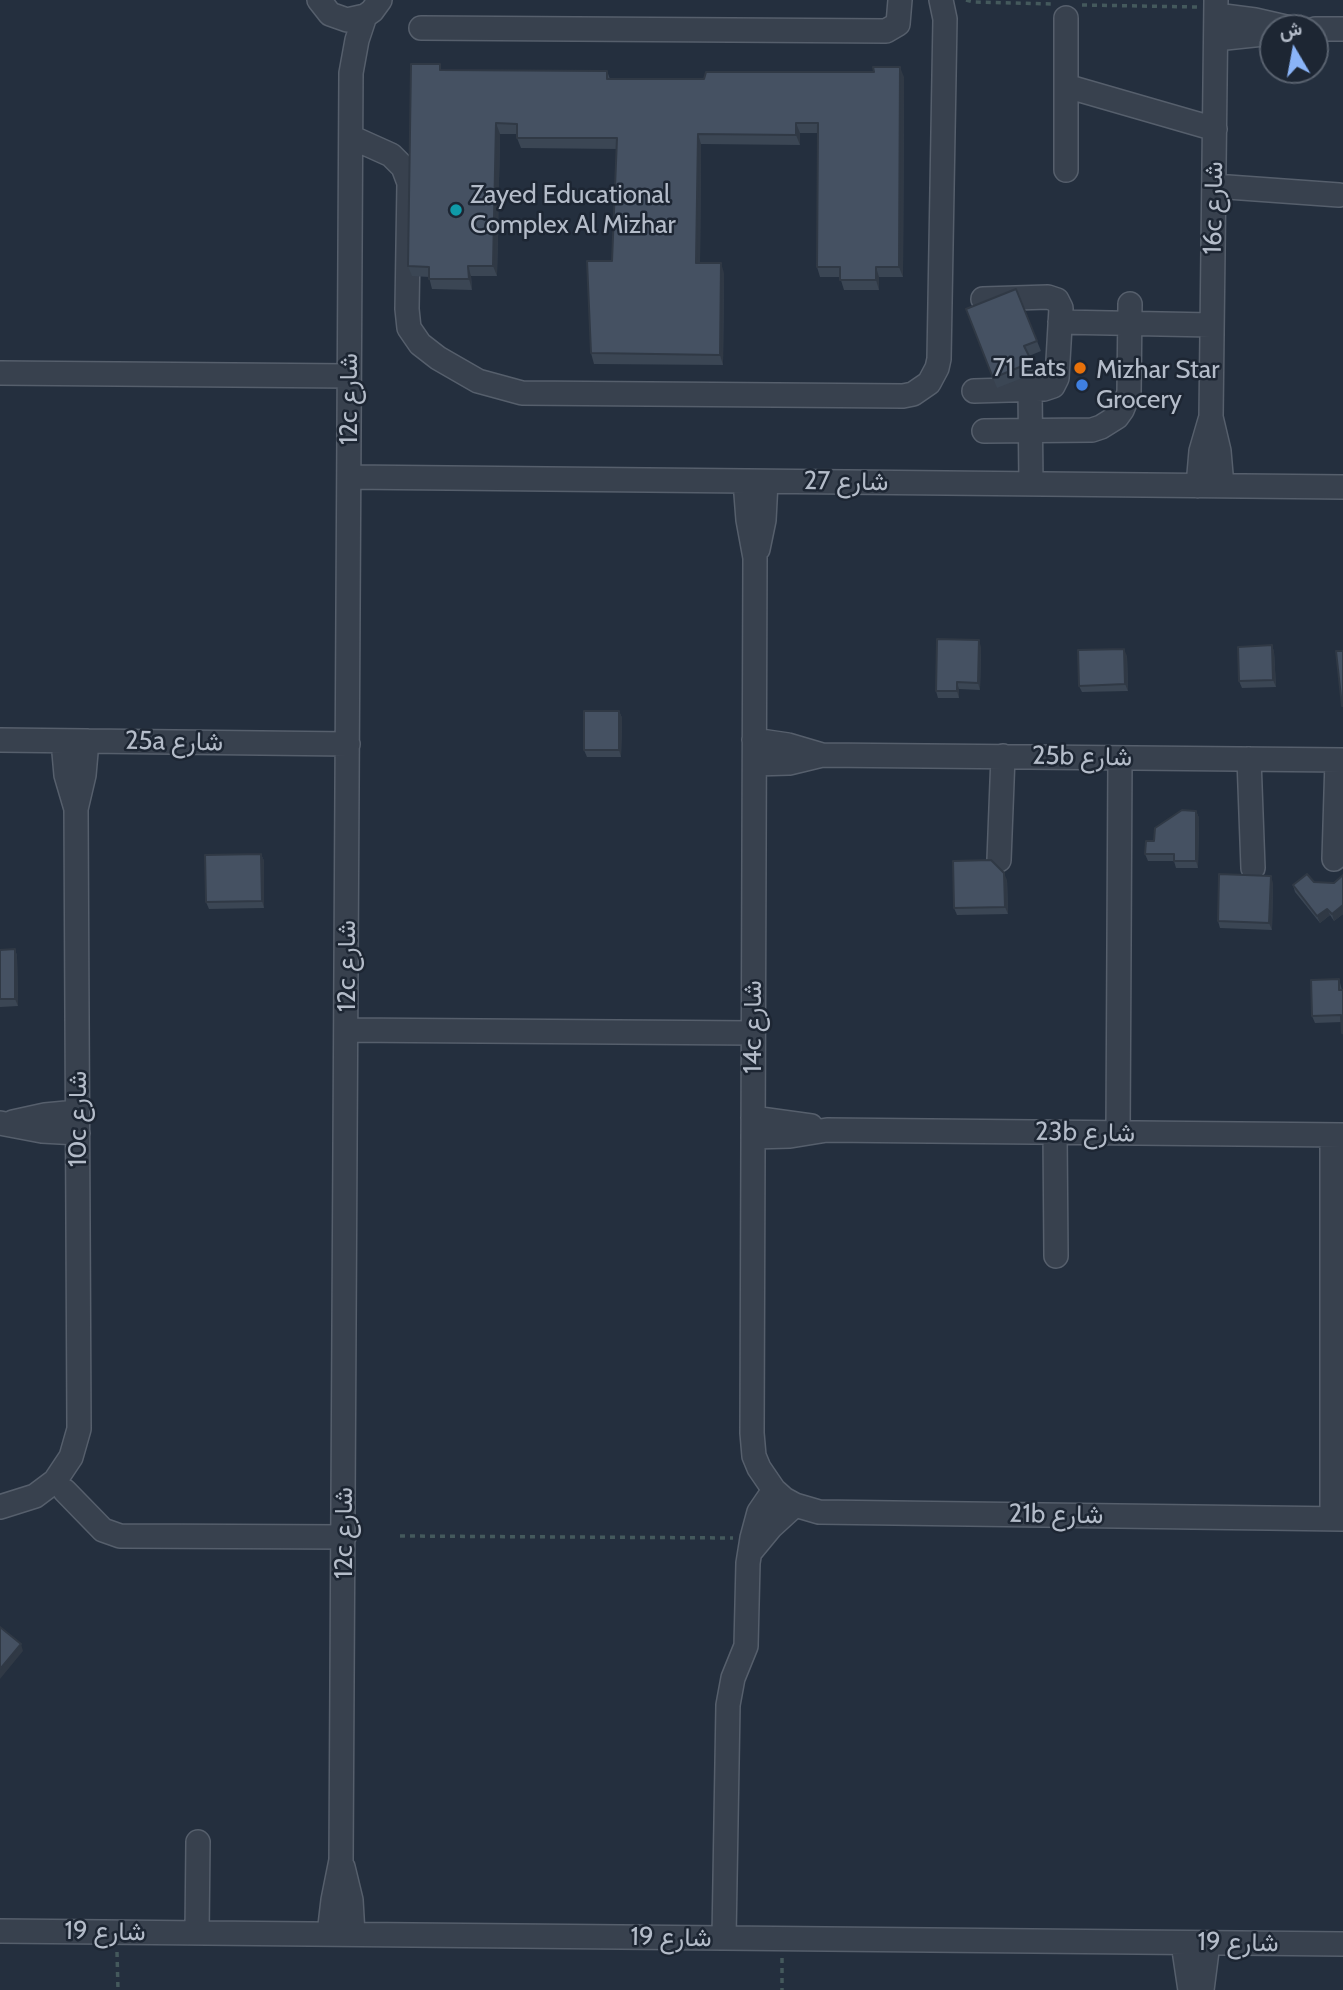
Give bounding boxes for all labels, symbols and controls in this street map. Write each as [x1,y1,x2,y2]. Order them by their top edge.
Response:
north arrow [1259,14,1329,84]
text: ش [1277,16,1304,43]
street label: 16c شارع [1198,161,1230,255]
place label: Zayed Educational Complex Al Mizhar [470,179,676,241]
marker: Zayed Educational Complex Al Mizhar [448,202,464,218]
place label: 71 Eats [992,352,1066,384]
street label: 12c شارع [333,353,365,445]
place label: Mizhar Star Grocery [1096,354,1219,416]
marker: 71 Eats [1072,360,1088,376]
marker: Mizhar Star Grocery [1074,377,1090,393]
street label: شارع 27 [803,466,889,498]
street label: 25a شارع [125,726,223,758]
street label: 25b شارع [1032,741,1132,773]
street label: 12c شارع [331,920,363,1012]
street label: 14c شارع [737,980,769,1074]
street label: 10c شارع [62,1071,94,1167]
street label: 23b شارع [1035,1117,1135,1149]
street label: 12c شارع [328,1487,360,1579]
street label: 21b شارع [1008,1499,1104,1531]
street label: شارع 19 [64,1916,146,1948]
street label: شارع 19 [630,1922,712,1954]
street label: شارع 19 [1197,1927,1279,1959]

